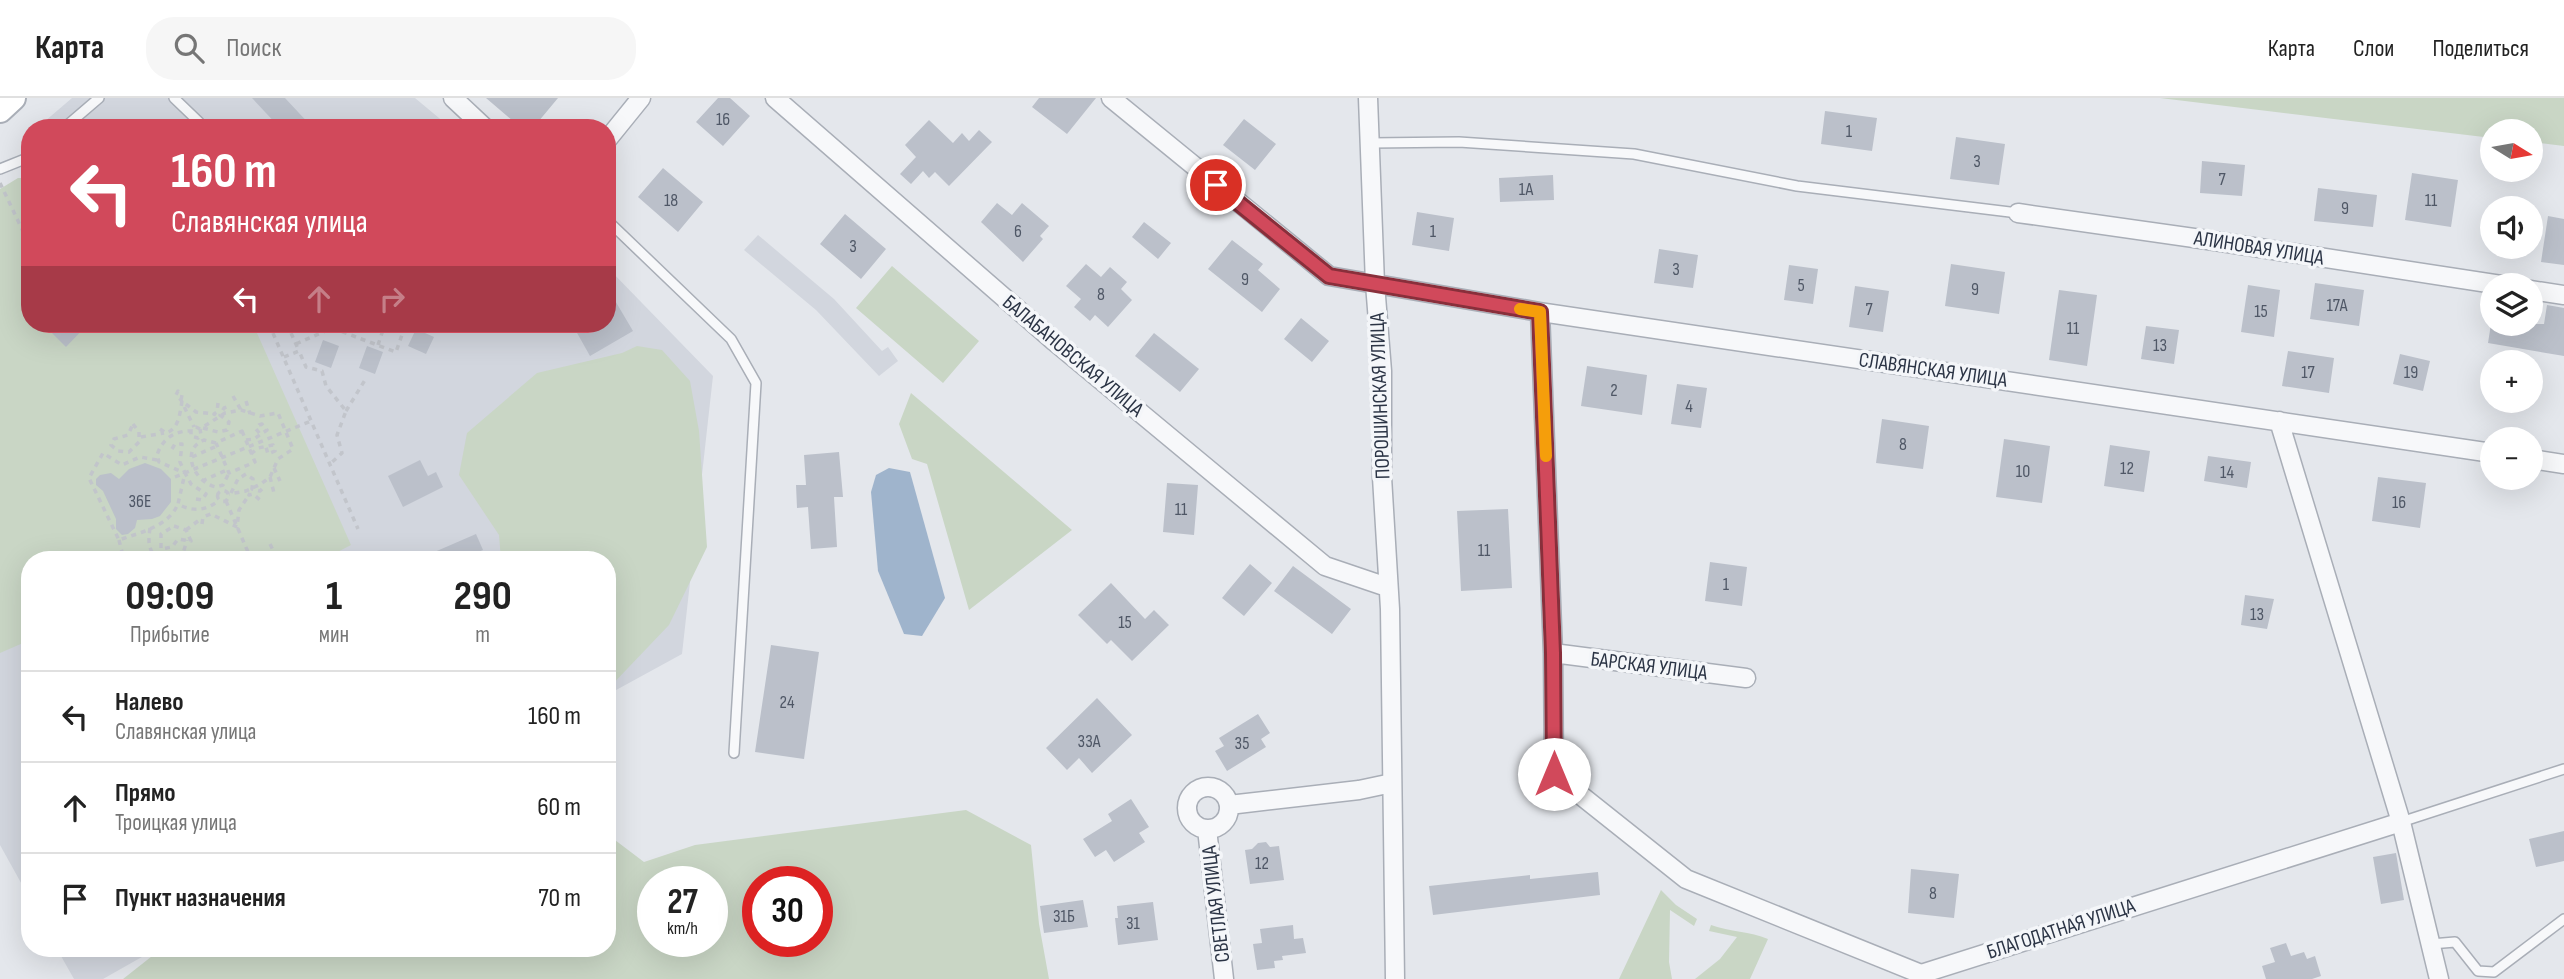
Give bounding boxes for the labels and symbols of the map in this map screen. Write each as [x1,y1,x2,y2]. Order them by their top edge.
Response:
house number: 16 [716,109,730,130]
north arrow [2480,119,2543,182]
house number: 1 [1846,121,1853,142]
house number: 3 [1973,151,1981,172]
pin [1186,155,1246,215]
house number: 7 [2218,169,2226,190]
house number: 1А [1519,179,1533,200]
house number: 18 [664,190,678,211]
house number: 11 [2425,190,2438,211]
house number: 9 [2341,198,2349,219]
house number: 6 [1014,221,1022,242]
house number: 1 [1430,221,1437,242]
street label: АЛИНОВАЯ УЛИЦА [2191,225,2327,271]
house number: 3 [849,236,857,257]
house number: 3 [1672,259,1680,280]
house number: 9 [1241,269,1249,290]
house number: 5 [1797,275,1805,296]
house number: 9 [1971,279,1979,300]
house number: 8 [1097,284,1105,305]
street label: БАЛАБАНОВСКАЯ УЛИЦА [997,290,1149,423]
house number: 17А [2327,295,2348,316]
house number: 7 [1865,299,1873,320]
house number: 15 [2254,301,2268,322]
street label: ПОРОШИНСКАЯ УЛИЦА [1365,311,1395,480]
house number: 11 [2067,318,2080,339]
house number: 13 [2153,335,2167,356]
street label: СЛАВЯНСКАЯ УЛИЦА [1857,347,2010,393]
house number: 17 [2301,362,2316,383]
house number: 19 [2404,362,2418,383]
house number: 2 [1610,380,1618,401]
house number: 4 [1685,396,1693,417]
house number: 8 [1899,434,1907,455]
house number: 12 [2120,458,2134,479]
house number: 10 [2016,461,2030,482]
house number: 14 [2220,462,2234,483]
house number: 36Е [129,491,151,512]
house number: 16 [2392,492,2406,513]
house number: 11 [1175,499,1188,520]
house number: 11 [1478,540,1491,561]
house number: 1 [1723,574,1730,595]
house number: 13 [2250,604,2264,625]
house number: 15 [1118,612,1132,633]
street label: БАРСКАЯ УЛИЦА [1589,646,1710,686]
house number: 24 [780,692,795,713]
house number: 33А [1078,731,1101,752]
house number: 35 [1235,733,1249,754]
position arrow [1517,737,1591,811]
street label: СВЕТЛАЯ УЛИЦА [1196,843,1236,964]
house number: 12 [1255,853,1269,874]
speed limit sign: 30 [742,866,833,957]
house number: 8 [1929,883,1937,904]
street label: БЛАГОДАТНАЯ УЛИЦА [1984,893,2139,965]
house number: 31Б [1053,906,1075,927]
house number: 31 [1126,913,1141,934]

